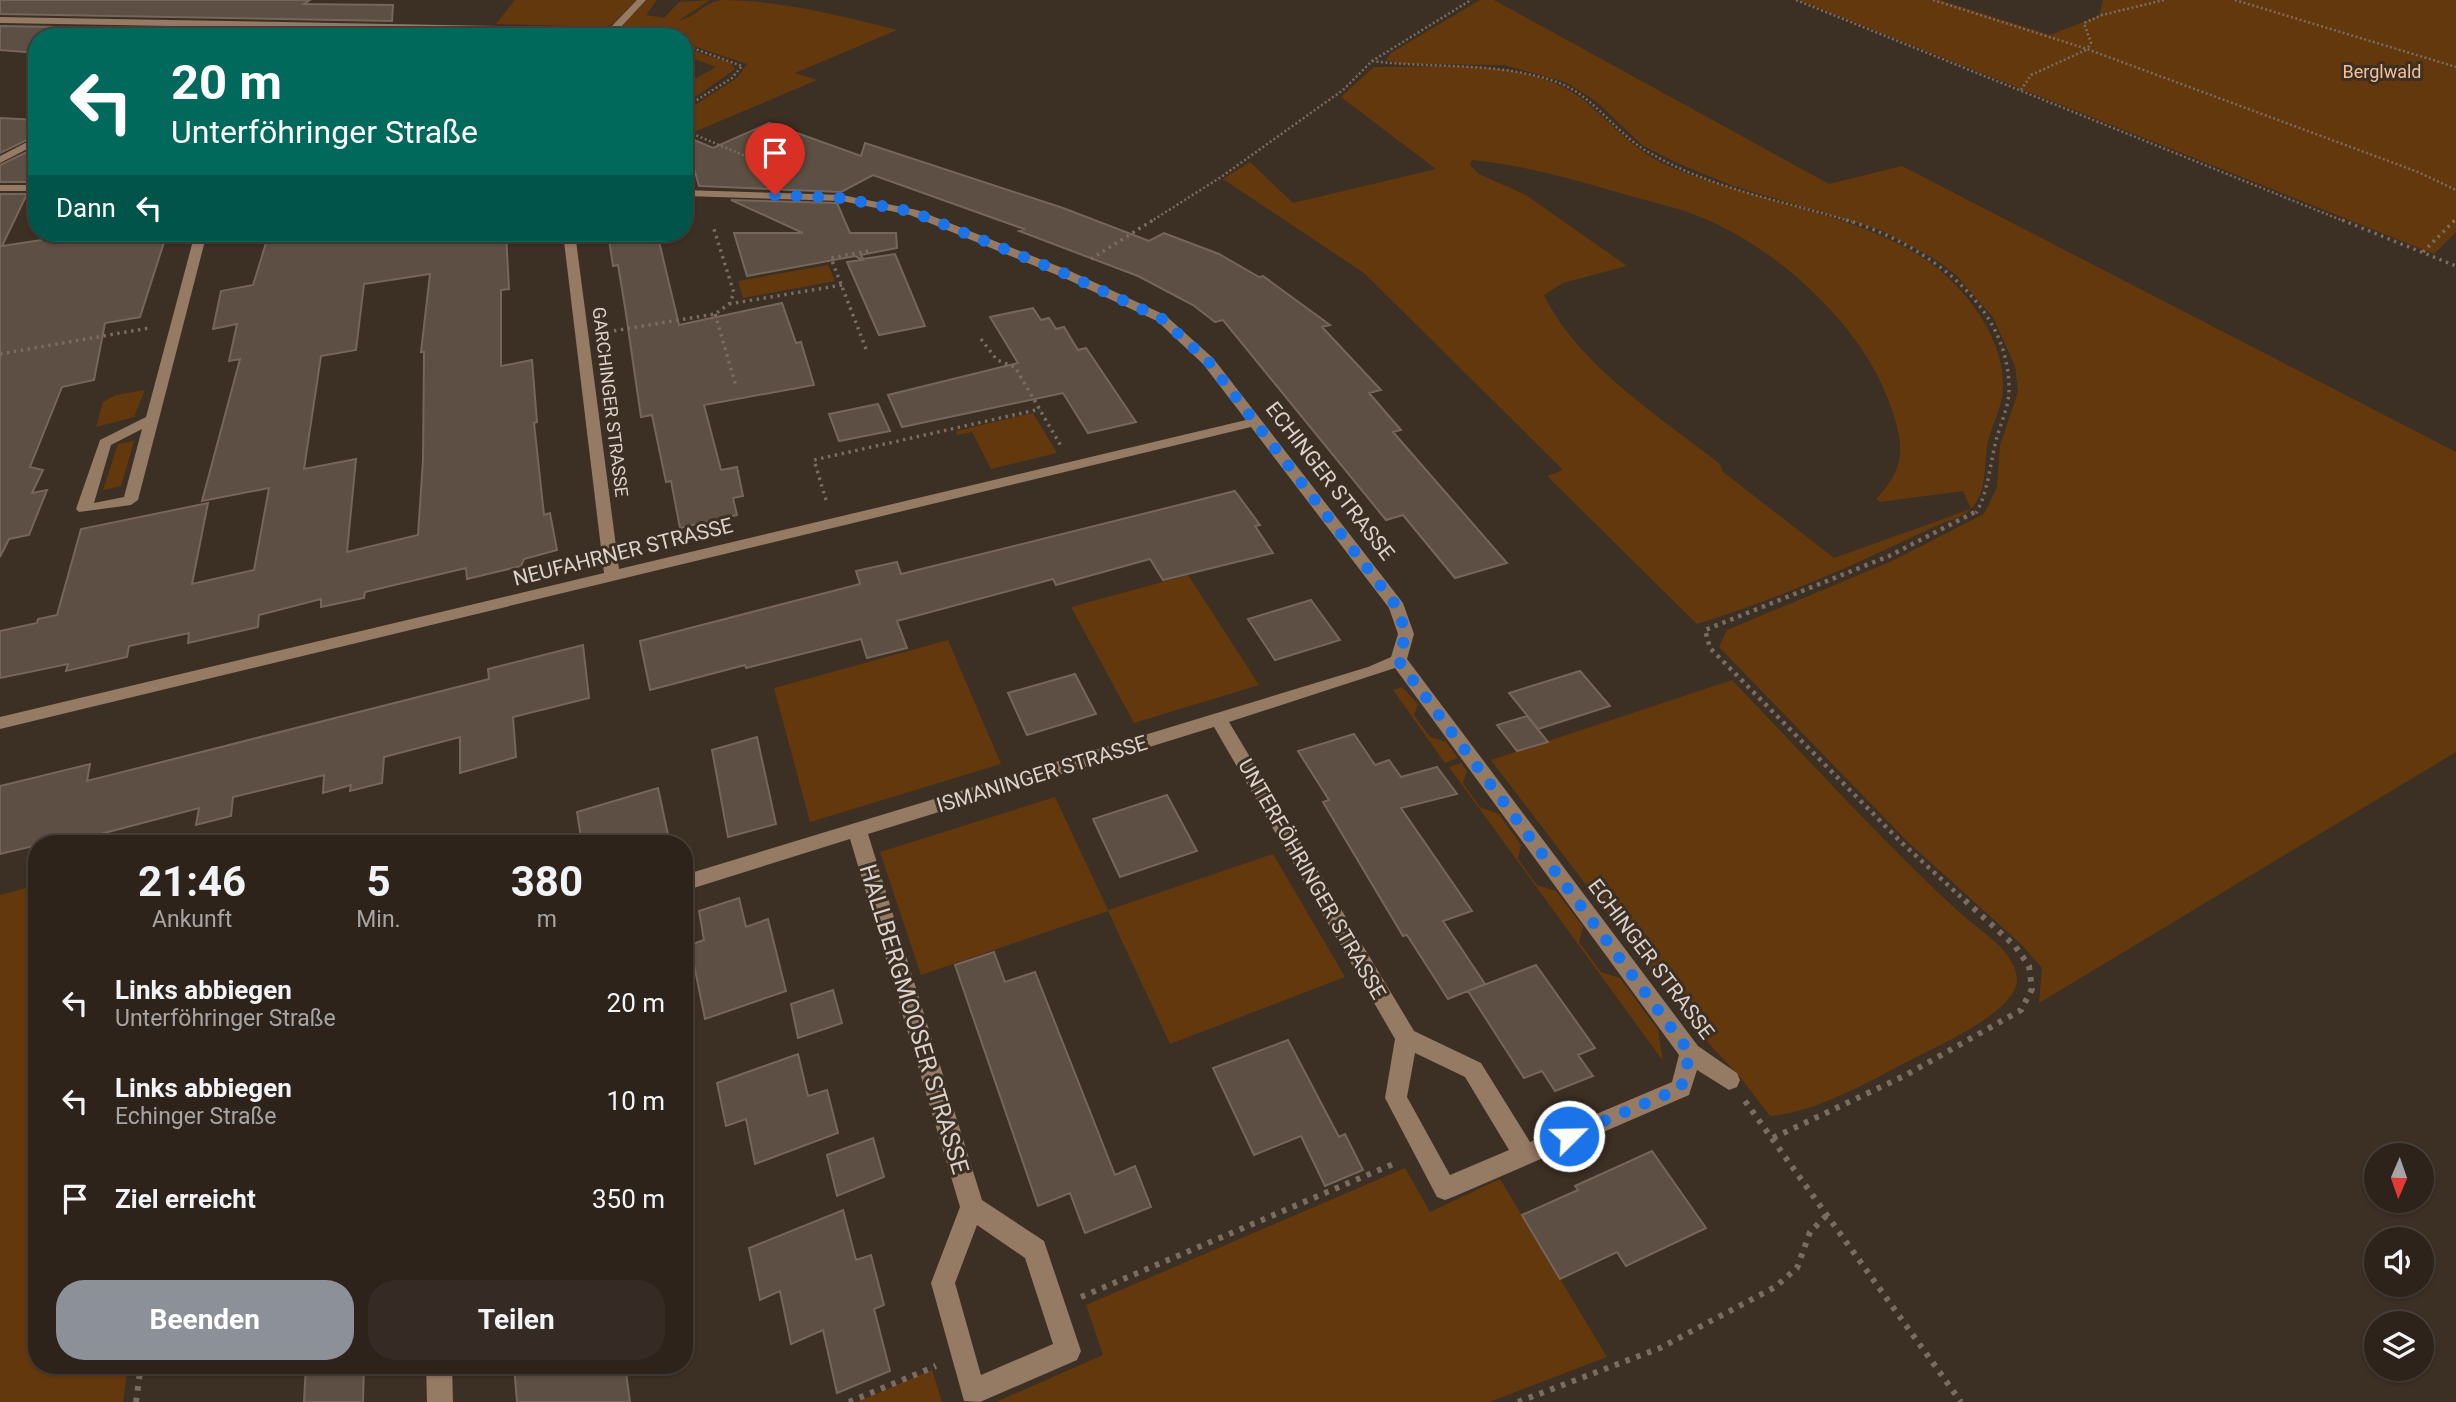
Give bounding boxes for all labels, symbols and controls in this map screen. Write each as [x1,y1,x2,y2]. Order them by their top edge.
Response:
text: 20 m [171,54,282,111]
icon: left [56,56,147,147]
park label: Berglwald [2342,61,2422,82]
text: Unterföhringer Straße [171,113,478,151]
pin [745,123,805,195]
icon: arrive [756,134,794,172]
icon: left [130,189,168,227]
text: Dann [56,193,116,223]
street label: GARCHINGER STRASSE [588,306,633,498]
street label: ECHINGER STRASSE [1261,397,1399,565]
street label: NEUFAHRNER STRASSE [511,513,735,591]
street label: ISMANINGER STRASSE [934,730,1150,817]
street label: UNTERFÖHRINGER STRASSE [1233,755,1391,1003]
text: 21:46 [138,857,246,906]
text: 5 [366,857,391,906]
text: 380 [511,857,583,906]
street label: HALLBERGMOOSER STRASSE [853,861,975,1177]
street label: ECHINGER STRASSE [1583,874,1719,1044]
text: Ankunft [152,906,232,933]
text: Min. [356,906,401,933]
text: m [537,906,557,933]
text: Links abbiegen [115,975,292,1005]
icon: left [56,984,94,1022]
text: 20 m [607,988,665,1018]
text: Unterföhringer Straße [115,1005,336,1032]
text: Links abbiegen [115,1073,292,1103]
icon: left [56,1082,94,1120]
text: 10 m [607,1086,665,1116]
position arrow [1532,1099,1606,1173]
text: Echinger Straße [115,1103,276,1130]
north arrow [2364,1143,2434,1213]
map controls [2364,1143,2434,1381]
icon: arrive [56,1180,94,1218]
text: Ziel erreicht [115,1184,256,1214]
text: 350 m [592,1184,665,1214]
button: sound [2364,1227,2434,1297]
button: Beenden [56,1280,354,1360]
button: Teilen [368,1280,665,1360]
button: layers [2364,1311,2434,1381]

